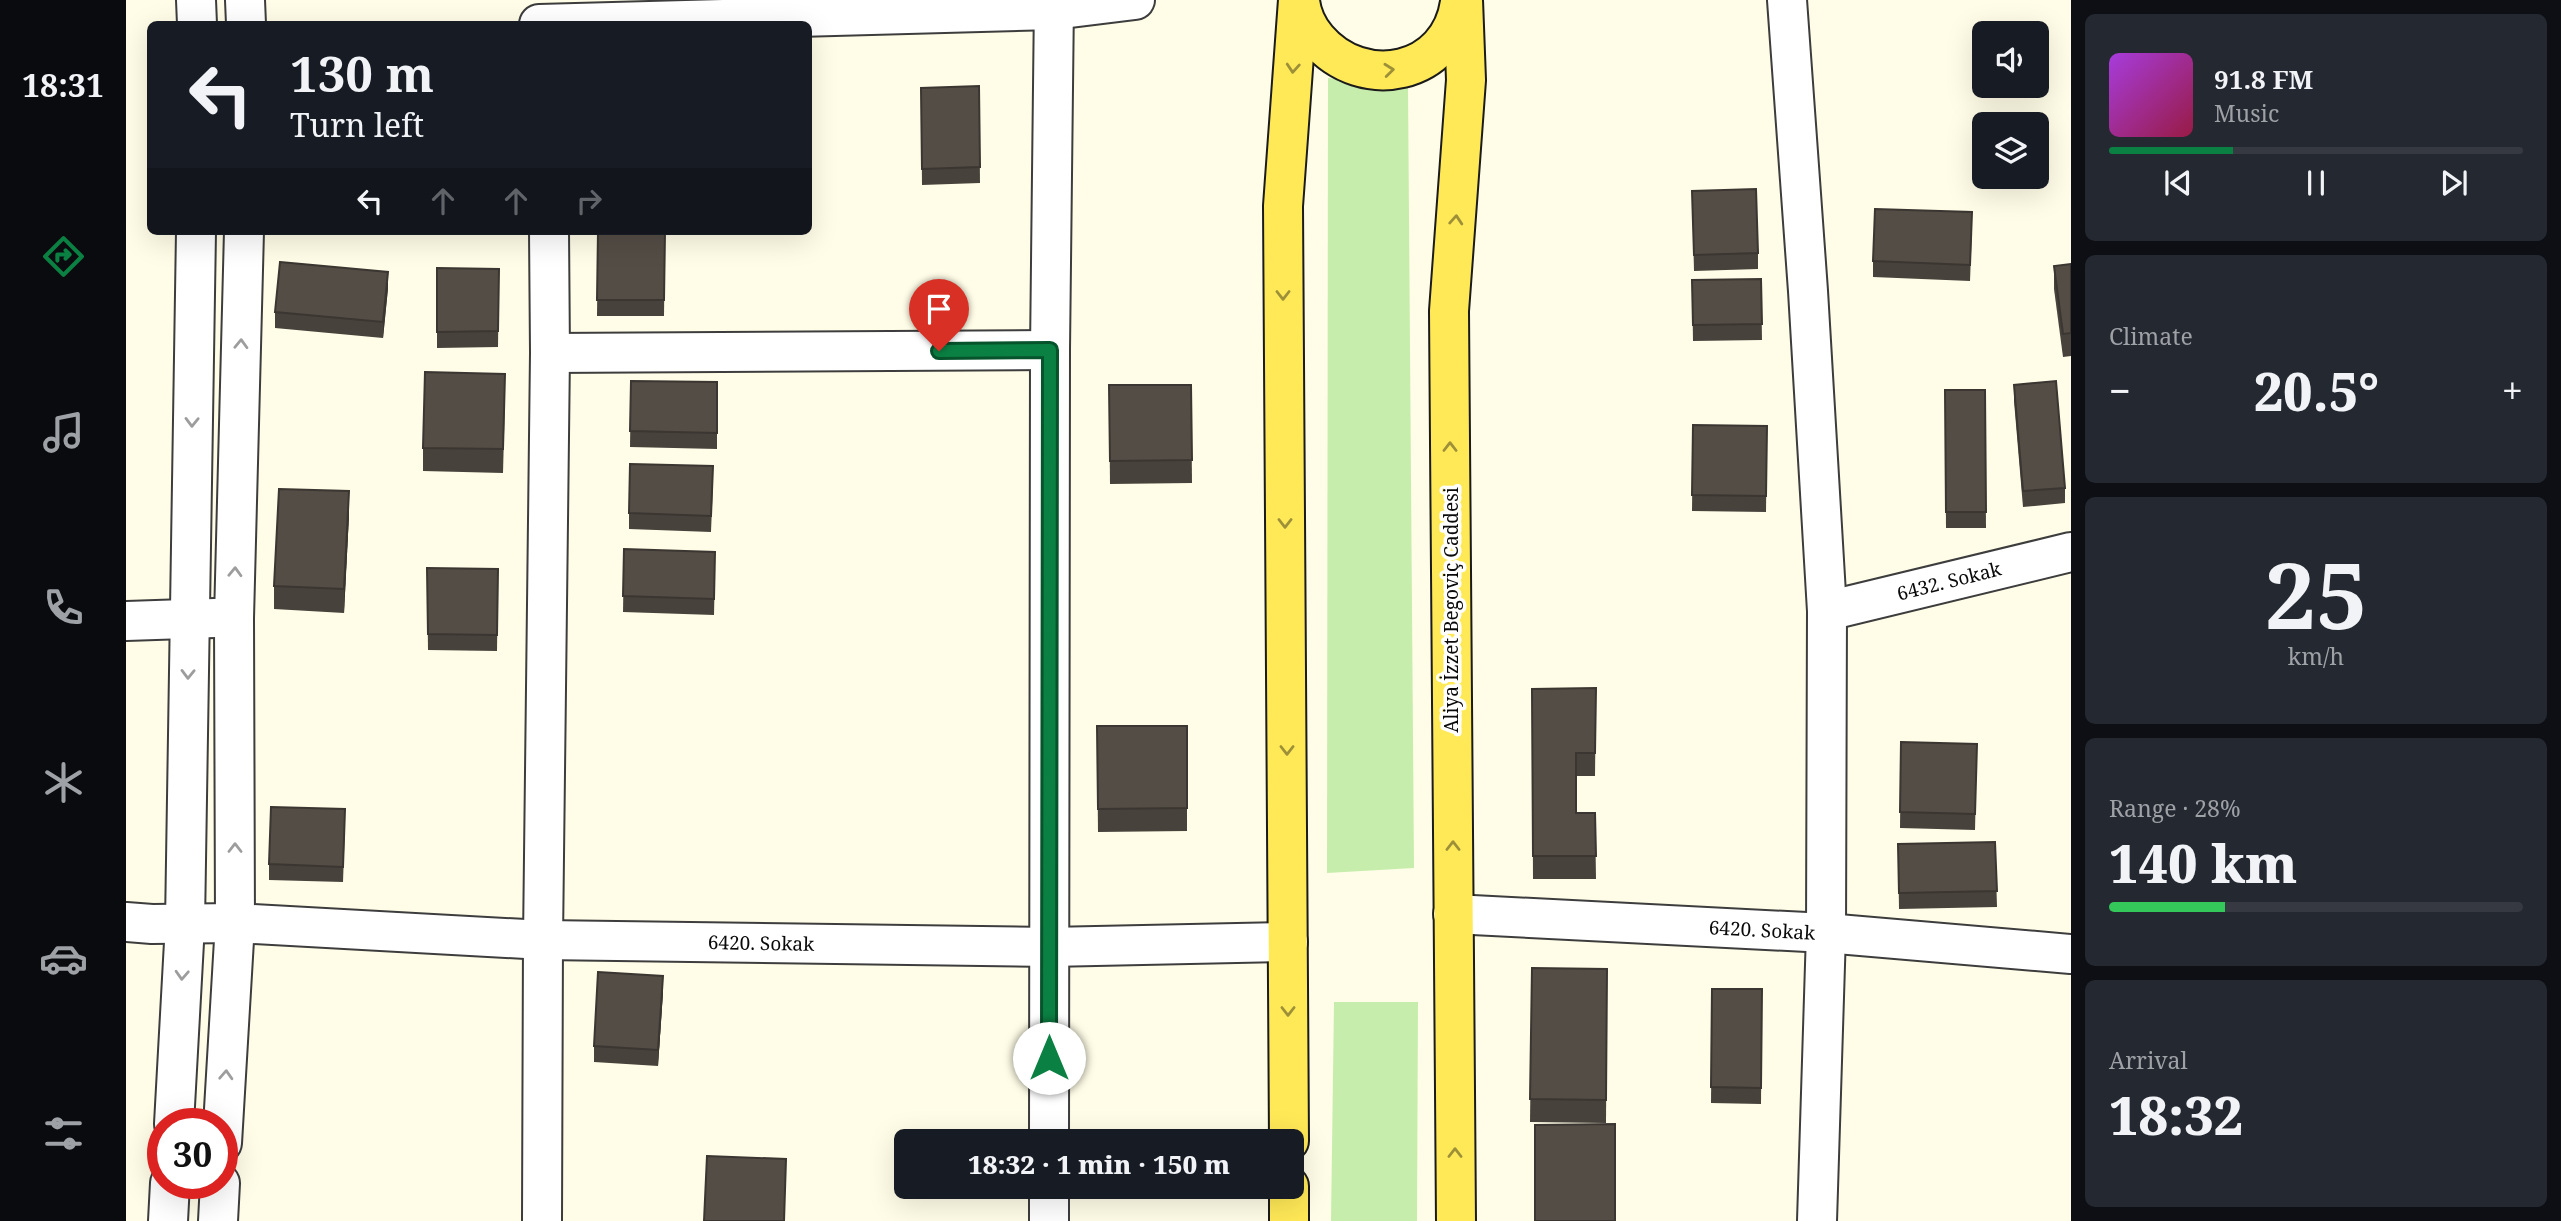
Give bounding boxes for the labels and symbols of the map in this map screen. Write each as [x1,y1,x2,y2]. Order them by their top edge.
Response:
one-way arrow [1286,63,1301,74]
one-way arrow [1383,63,1395,78]
one-way arrow [1448,214,1463,225]
pin [909,279,969,351]
one-way arrow [1275,290,1291,301]
one-way arrow [234,338,249,349]
one-way arrow [184,417,200,427]
one-way arrow [1442,441,1458,452]
street label: Aliya İzzet Begoviç Caddesi [1438,487,1464,733]
one-way arrow [1277,518,1293,528]
street label: 6432. Sokak [1894,555,2005,606]
one-way arrow [227,566,243,576]
one-way arrow [180,669,196,679]
one-way arrow [1279,745,1295,756]
one-way arrow [1445,840,1461,851]
one-way arrow [227,842,243,853]
street label: 6420. Sokak [1708,914,1817,946]
street label: 6420. Sokak [708,929,815,957]
one-way arrow [175,969,190,980]
one-way arrow [1280,1006,1296,1016]
position arrow [1012,1021,1086,1095]
one-way arrow [219,1070,234,1081]
speed limit sign: 30 [147,1108,238,1199]
one-way arrow [1447,1147,1463,1158]

